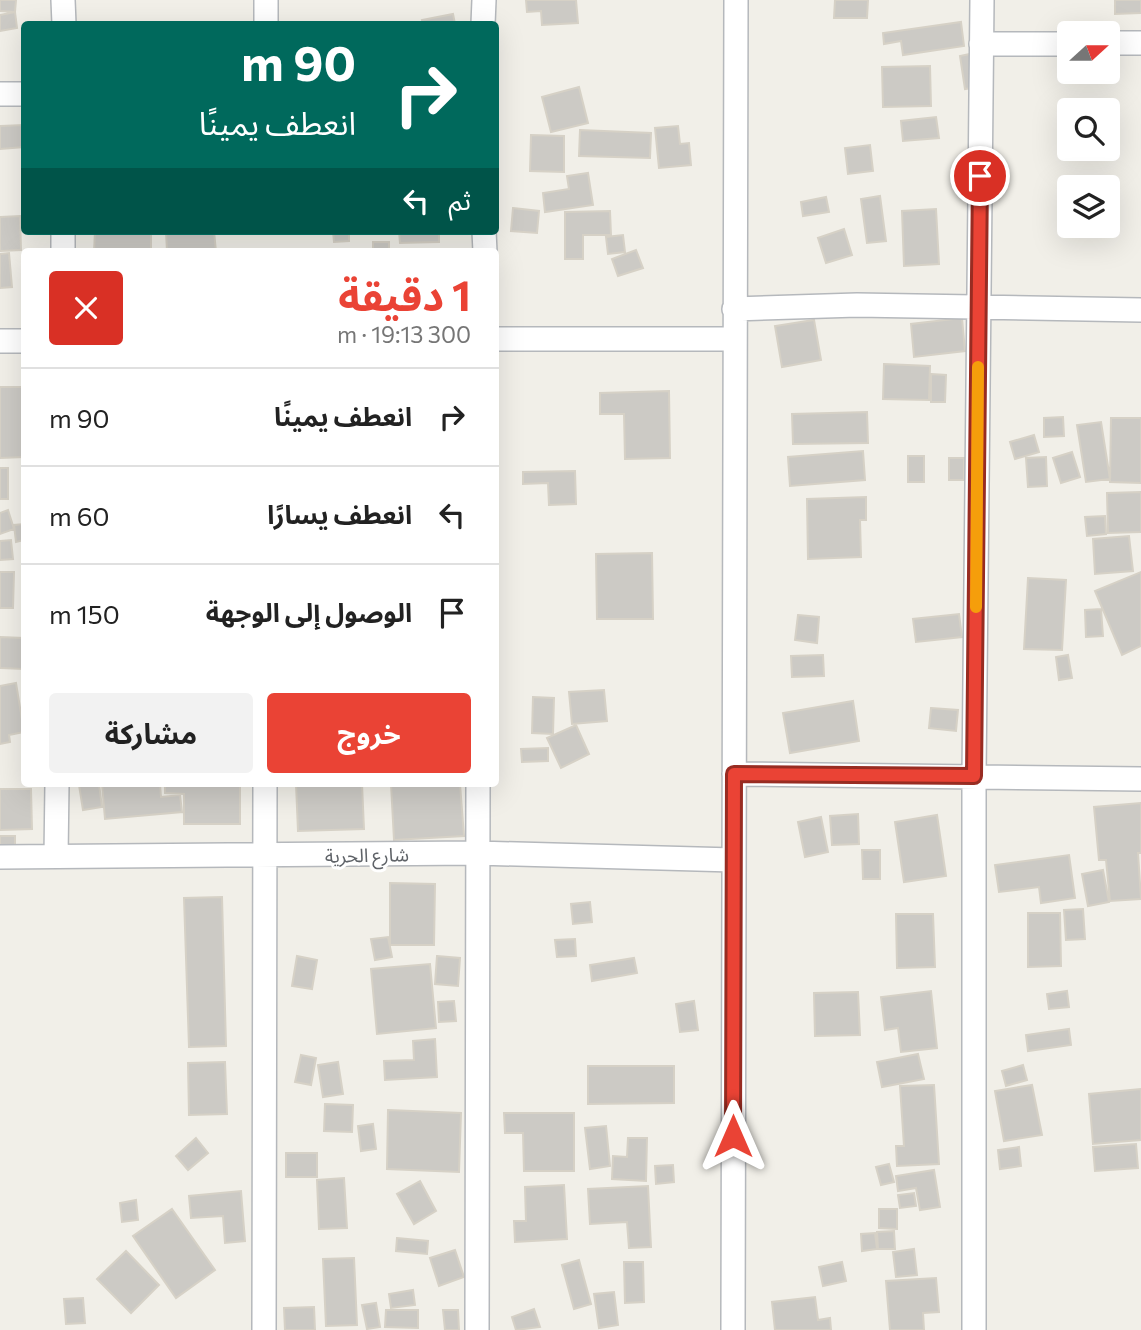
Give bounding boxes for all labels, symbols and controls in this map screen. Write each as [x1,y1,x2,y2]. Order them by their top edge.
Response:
north arrow [1057,21,1120,84]
map controls [1057,21,1120,238]
text: 90 m [241,31,356,91]
icon: right [380,49,471,140]
button: search [1057,98,1120,161]
text: انعطف يمينًا [199,102,356,142]
pin [950,146,1010,206]
icon: arrive [961,157,999,195]
button: layers [1057,175,1120,238]
icon: left [397,182,435,220]
text: ثم [449,184,471,215]
text: 1 دقيقة [338,268,471,320]
button: close [49,271,123,345]
text: 300 m · 19:13 [337,320,471,348]
icon: right [433,398,471,436]
text: انعطف يمينًا [274,400,412,431]
text: 90 m [49,402,109,433]
icon: left [433,496,471,534]
text: انعطف يسارًا [267,498,412,529]
text: 60 m [49,500,109,531]
icon: arrive [433,594,471,632]
text: الوصول إلى الوجهة [206,596,412,627]
text: 150 m [49,598,120,629]
button: مشاركة [49,693,253,773]
button: خروج [267,693,471,773]
street label: شارع الحرية [325,842,409,870]
position arrow [696,1099,770,1173]

